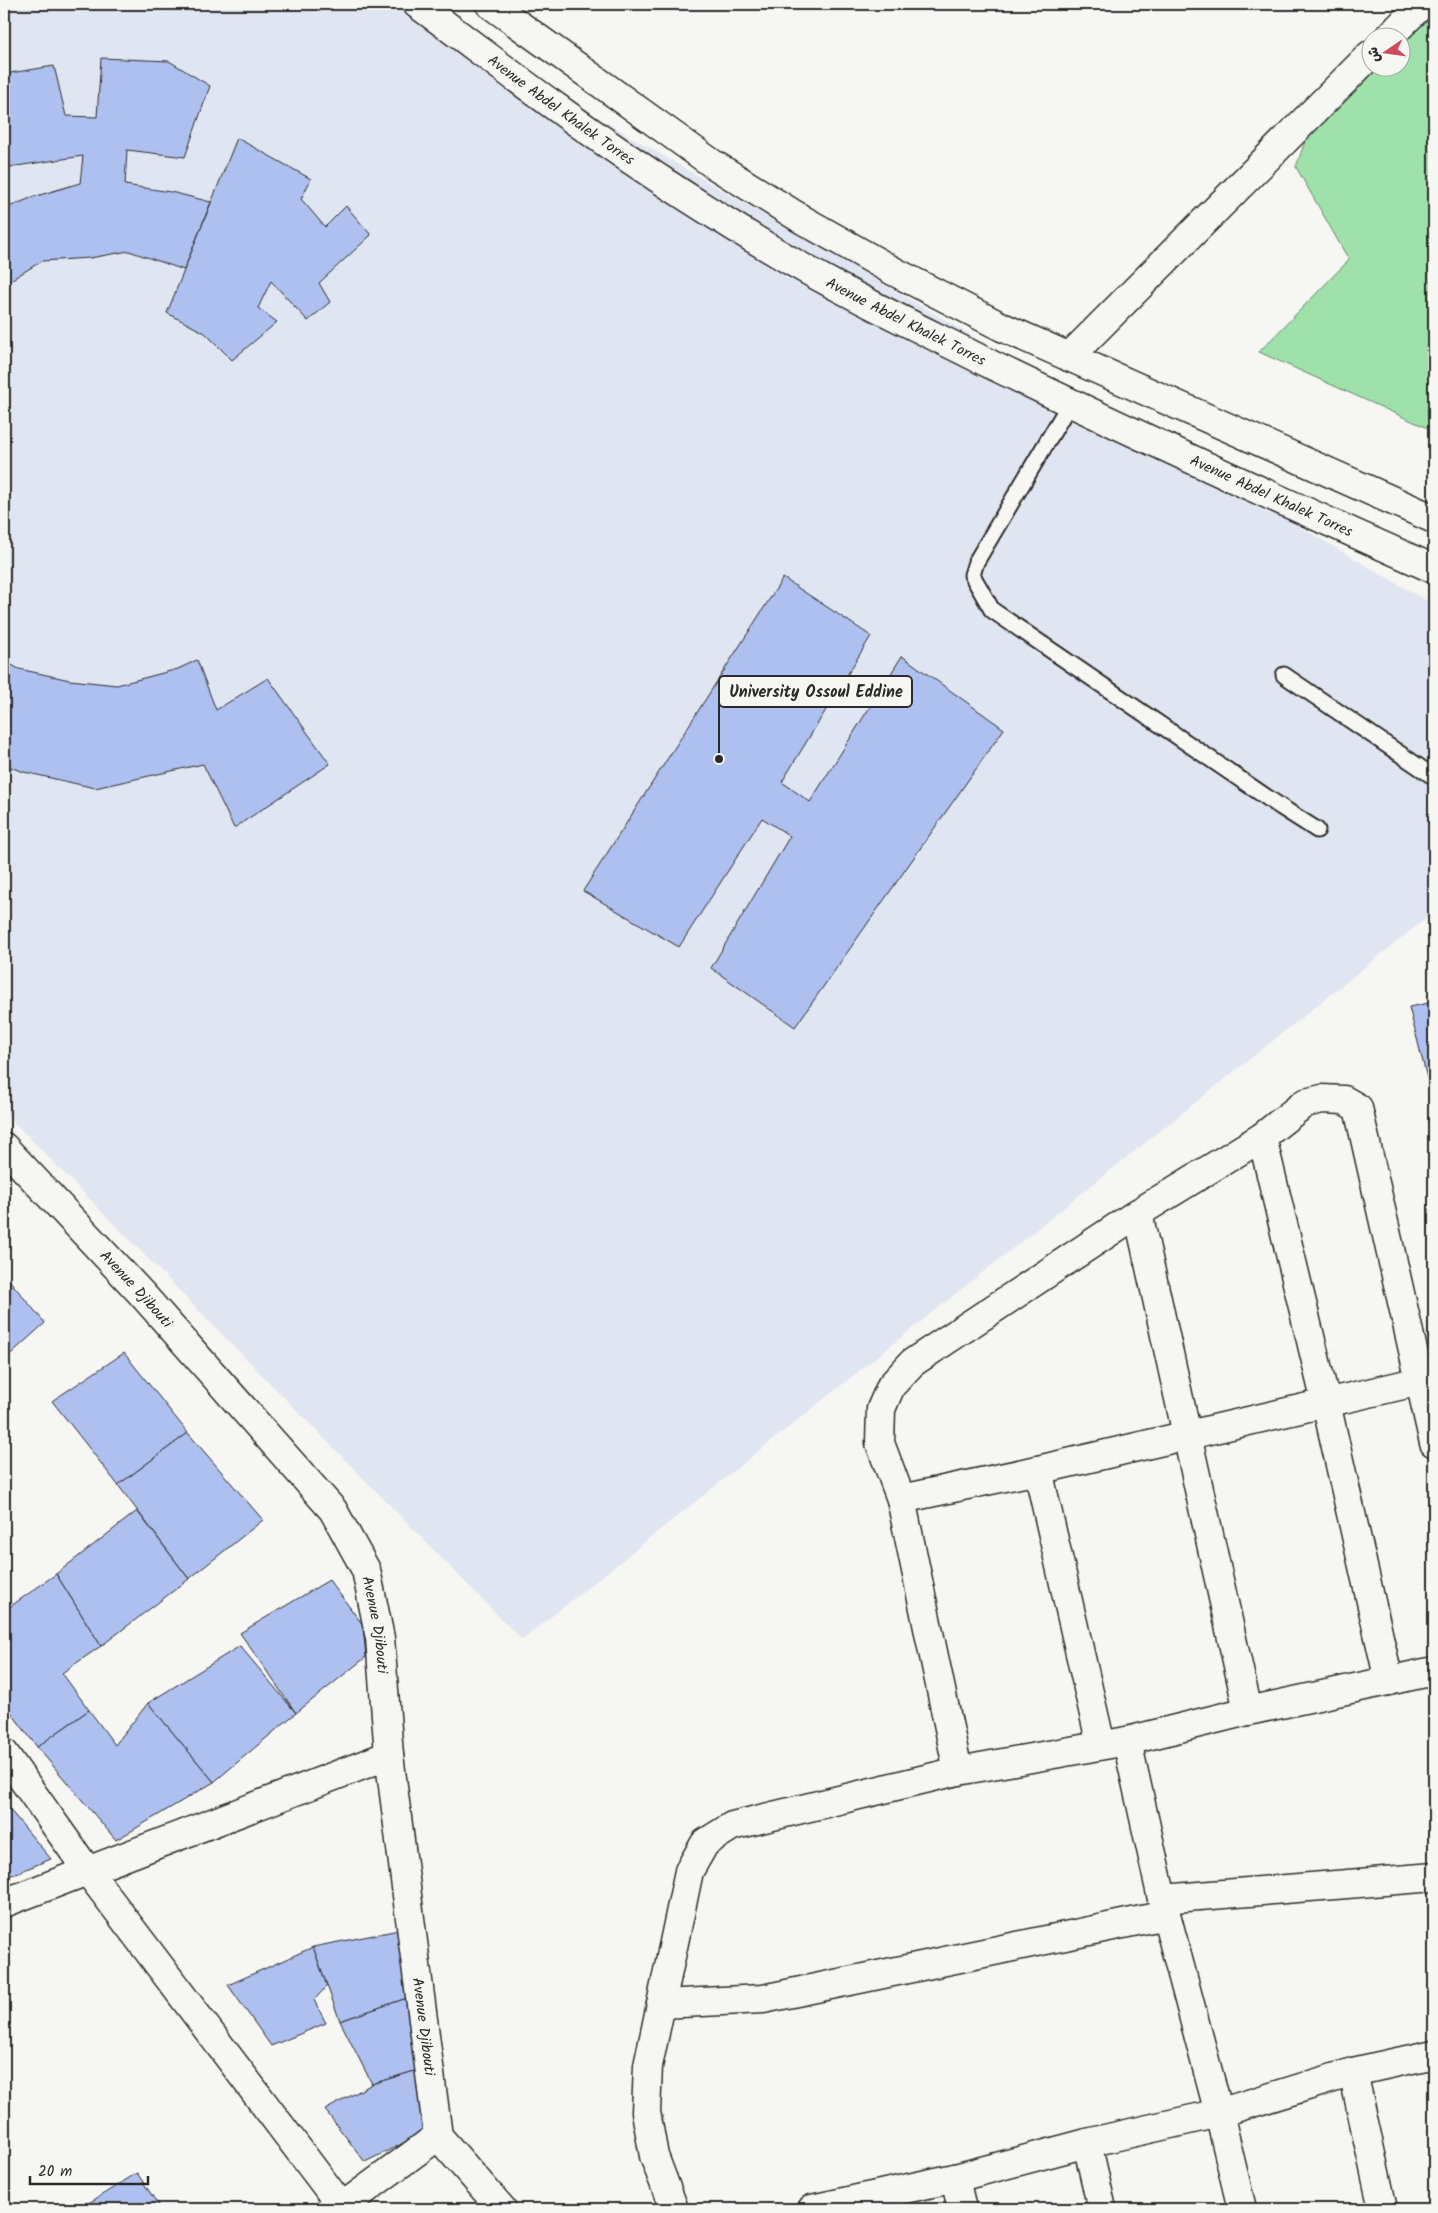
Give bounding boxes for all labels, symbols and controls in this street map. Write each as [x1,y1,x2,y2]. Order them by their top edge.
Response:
north arrow [1360,28,1410,78]
text: ش [1362,45,1387,65]
street label: Avenue Abdel Khalek Torres [482,49,640,172]
street label: Avenue Abdel Khalek Torres [821,272,990,373]
street label: Avenue Abdel Khalek Torres [1186,449,1357,544]
callout: University Ossoul Eddine [719,676,912,707]
text: University Ossoul Eddine [729,680,903,705]
street label: Avenue Djibouti [94,1245,179,1335]
street label: Avenue Djibouti [355,1574,394,1676]
street label: Avenue Djibouti [405,1976,441,2079]
scale bar [30,2153,148,2185]
text: 20 m [38,2160,72,2184]

